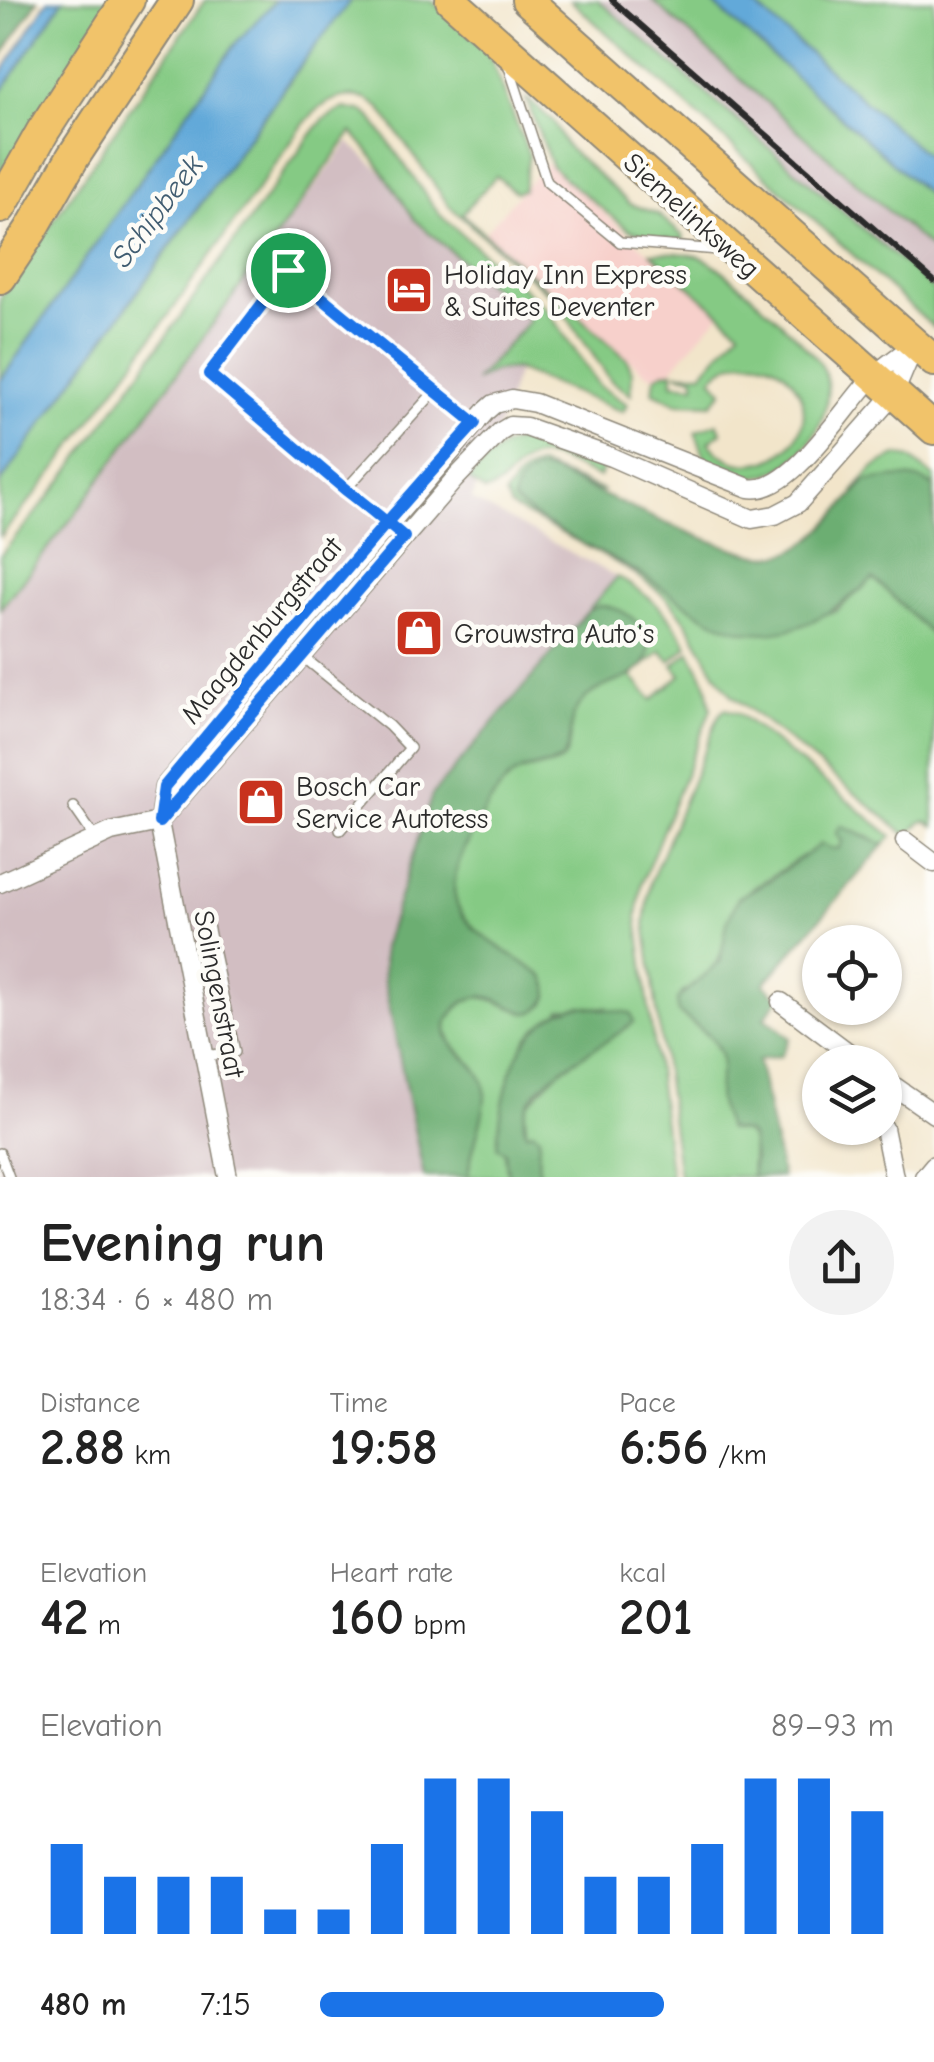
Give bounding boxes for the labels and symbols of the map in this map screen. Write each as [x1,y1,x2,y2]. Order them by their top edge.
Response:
street label: Siemelinksweg [617,147,766,285]
water label: Schipbeek [104,148,211,274]
pin [246,228,331,313]
place label: Holiday Inn Express & Suites Deventer [444,259,687,323]
hotel icon: Holiday Inn Express & Suites Deventer [383,264,435,316]
street label: Maagdenburgstraat [175,530,350,730]
shop icon: Grouwstra Auto's [393,607,445,659]
place label: Grouwstra Auto's [454,618,654,650]
place label: Bosch Car Service Autotess [296,771,488,835]
shop icon: Bosch Car Service Autotess [235,776,287,828]
street label: Solingenstraat [187,908,251,1082]

